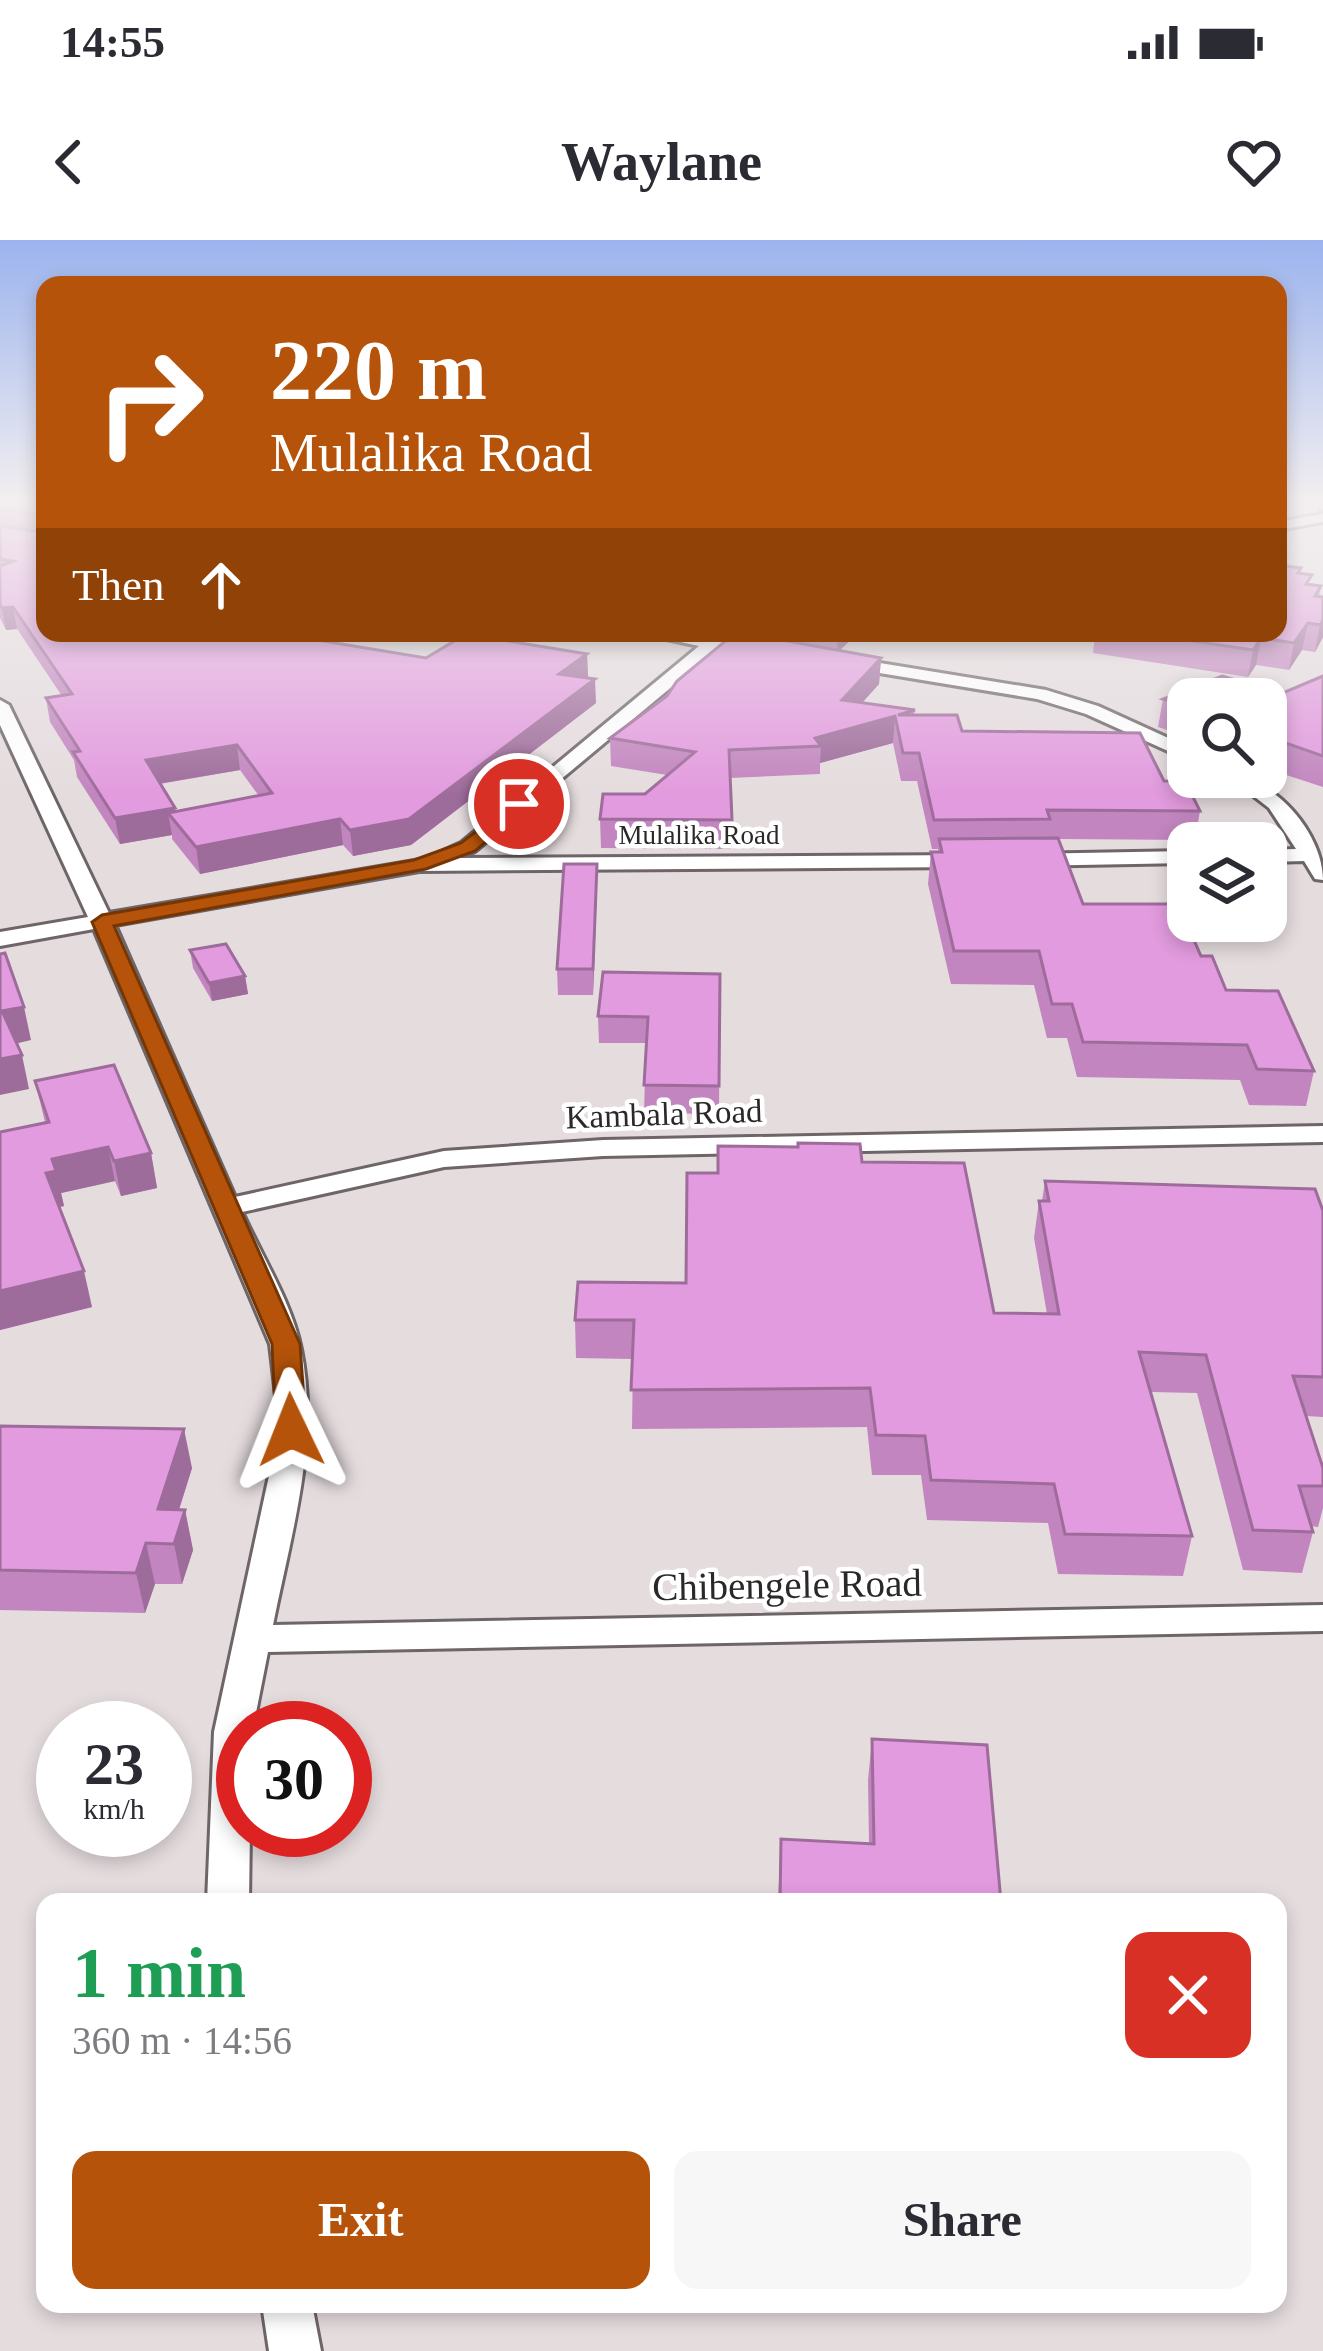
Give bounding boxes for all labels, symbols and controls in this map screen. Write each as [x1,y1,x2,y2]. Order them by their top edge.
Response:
text: 14:55 [60,17,165,67]
icon: back [36,129,102,195]
icon: heart [1221,129,1287,195]
text: Waylane [561,132,762,192]
icon: right [72,324,228,480]
text: 220 m [270,324,487,417]
text: Mulalika Road [270,423,592,483]
icon: ahead [188,552,254,618]
text: Then [72,560,164,610]
map controls [1167,678,1287,942]
button: search [1167,678,1287,798]
pin [468,753,570,855]
icon: arrive [486,771,552,837]
street label: Mulalika Road [618,820,780,850]
button: layers [1167,822,1287,942]
street label: Kambala Road [565,1093,764,1135]
position arrow [228,1367,354,1493]
street label: Chibengele Road [652,1561,923,1609]
speed limit sign: 30 [216,1701,372,1857]
text: 23 [84,1731,144,1797]
text: km/h [83,1792,145,1825]
button: close [1125,1932,1251,2058]
text: 1 min [72,1933,246,2013]
text: 360 m · 14:56 [72,2019,292,2062]
button: Exit [72,2151,650,2289]
button: Share [674,2151,1251,2289]

